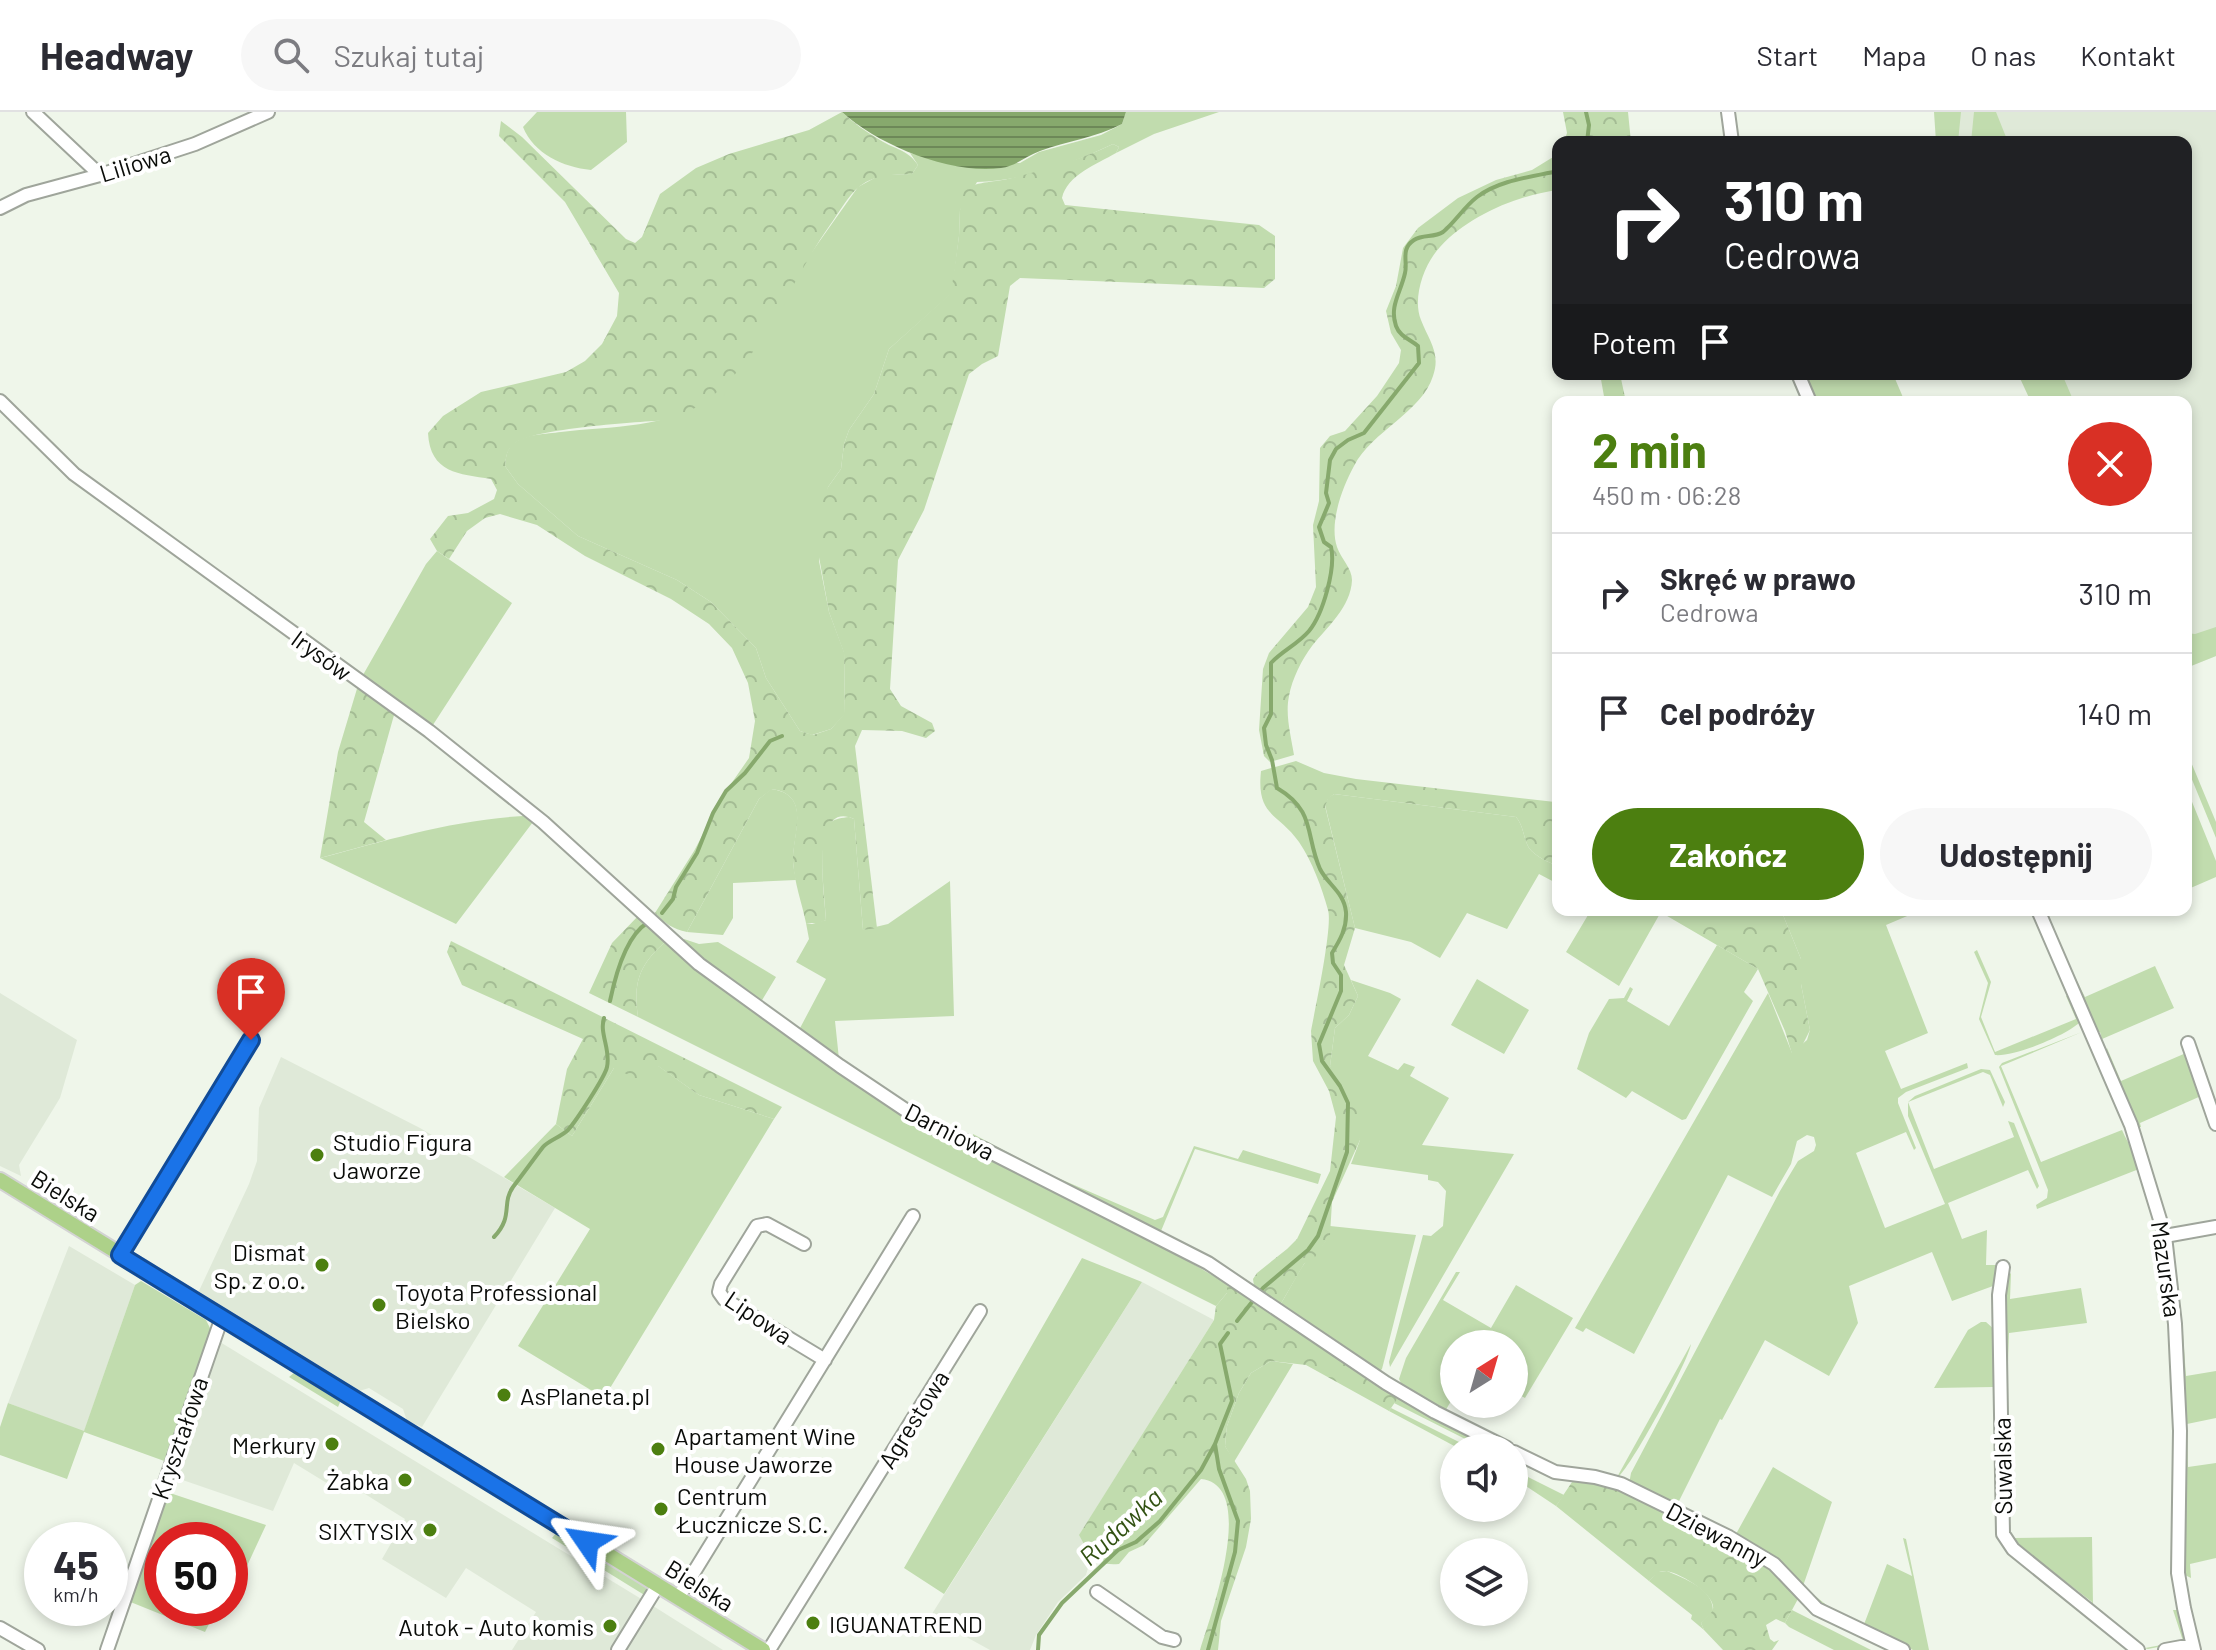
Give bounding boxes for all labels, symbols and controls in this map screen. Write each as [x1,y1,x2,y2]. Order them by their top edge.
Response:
search box [241,19,801,91]
text: Headway [40,32,193,78]
icon: search [269,33,313,77]
text: Szukaj tutaj [333,37,484,73]
text: Start [1757,38,1818,72]
text: Mapa [1862,38,1926,72]
text: O nas [1970,38,2036,72]
text: Kontakt [2080,38,2176,72]
street label: Liliowa [96,138,174,188]
text: 310 m [1724,165,1864,232]
icon: right [1592,168,1696,272]
text: Cedrowa [1724,233,1860,276]
icon: arrive [1693,320,1737,364]
text: Potem [1592,324,1677,360]
text: 2 min [1592,420,1707,478]
button: close [2068,422,2152,506]
text: 450 m · 06:28 [1592,479,1741,510]
text: Skręć w prawo [1660,560,1856,596]
icon: right [1592,571,1636,615]
text: 310 m [2079,575,2152,611]
text: Cedrowa [1660,596,1759,627]
street label: Irysów [286,624,358,686]
icon: arrive [1592,691,1636,735]
text: Cel podróży [1660,695,1815,731]
text: 140 m [2077,695,2152,731]
button: Zakończ [1592,808,1864,900]
button: Udostępnij [1880,808,2152,900]
pin [217,958,285,1040]
icon: arrive [229,970,273,1014]
street label: Darniowa [900,1096,1000,1166]
place label: Studio Figura Jaworze [333,1127,472,1184]
marker: Studio Figura Jaworze [308,1146,326,1164]
street label: Bielska [26,1163,106,1227]
street label: Mazurska [2146,1219,2188,1319]
place label: Dismat Sp. z o.o. [214,1237,306,1294]
marker: Dismat Sp. z o.o. [313,1256,331,1274]
place label: Toyota Professional Bielsko [395,1277,597,1334]
street label: Lipowa [720,1284,798,1350]
marker: Toyota Professional Bielsko [370,1296,388,1314]
north arrow [1440,1330,1528,1418]
map controls [1440,1330,1528,1626]
street label: Agrestowa [872,1365,954,1473]
street label: Kryształowa [144,1373,214,1503]
place label: AsPlaneta.pl [520,1381,650,1410]
marker: AsPlaneta.pl [495,1386,513,1404]
street label: Suwalska [1987,1417,2017,1515]
place label: Apartament Wine House Jaworze [674,1421,856,1478]
place label: Merkury [232,1430,316,1459]
button: sound [1440,1434,1528,1522]
marker: Merkury [323,1435,341,1453]
marker: Apartament Wine House Jaworze [649,1440,667,1458]
place label: Żabka [326,1466,389,1495]
marker: Żabka [396,1471,414,1489]
place label: Centrum Łucznicze S.C. [676,1481,829,1538]
water label: Rudawka [1072,1481,1168,1571]
street label: Dziewanny [1662,1495,1772,1573]
position arrow [545,1500,629,1584]
marker: Centrum Łucznicze S.C. [652,1500,670,1518]
place label: SIXTYSIX [318,1516,414,1545]
marker: SIXTYSIX [421,1521,439,1539]
speed limit sign: 50 [144,1522,248,1626]
button: layers [1440,1538,1528,1626]
text: 45 [53,1540,99,1588]
street label: Bielska [660,1553,740,1617]
text: km/h [53,1582,99,1606]
place label: IGUANATREND [829,1609,983,1638]
place label: Autok - Auto komis [398,1612,594,1641]
marker: IGUANATREND [804,1614,822,1632]
marker: Autok - Auto komis [601,1617,619,1635]

